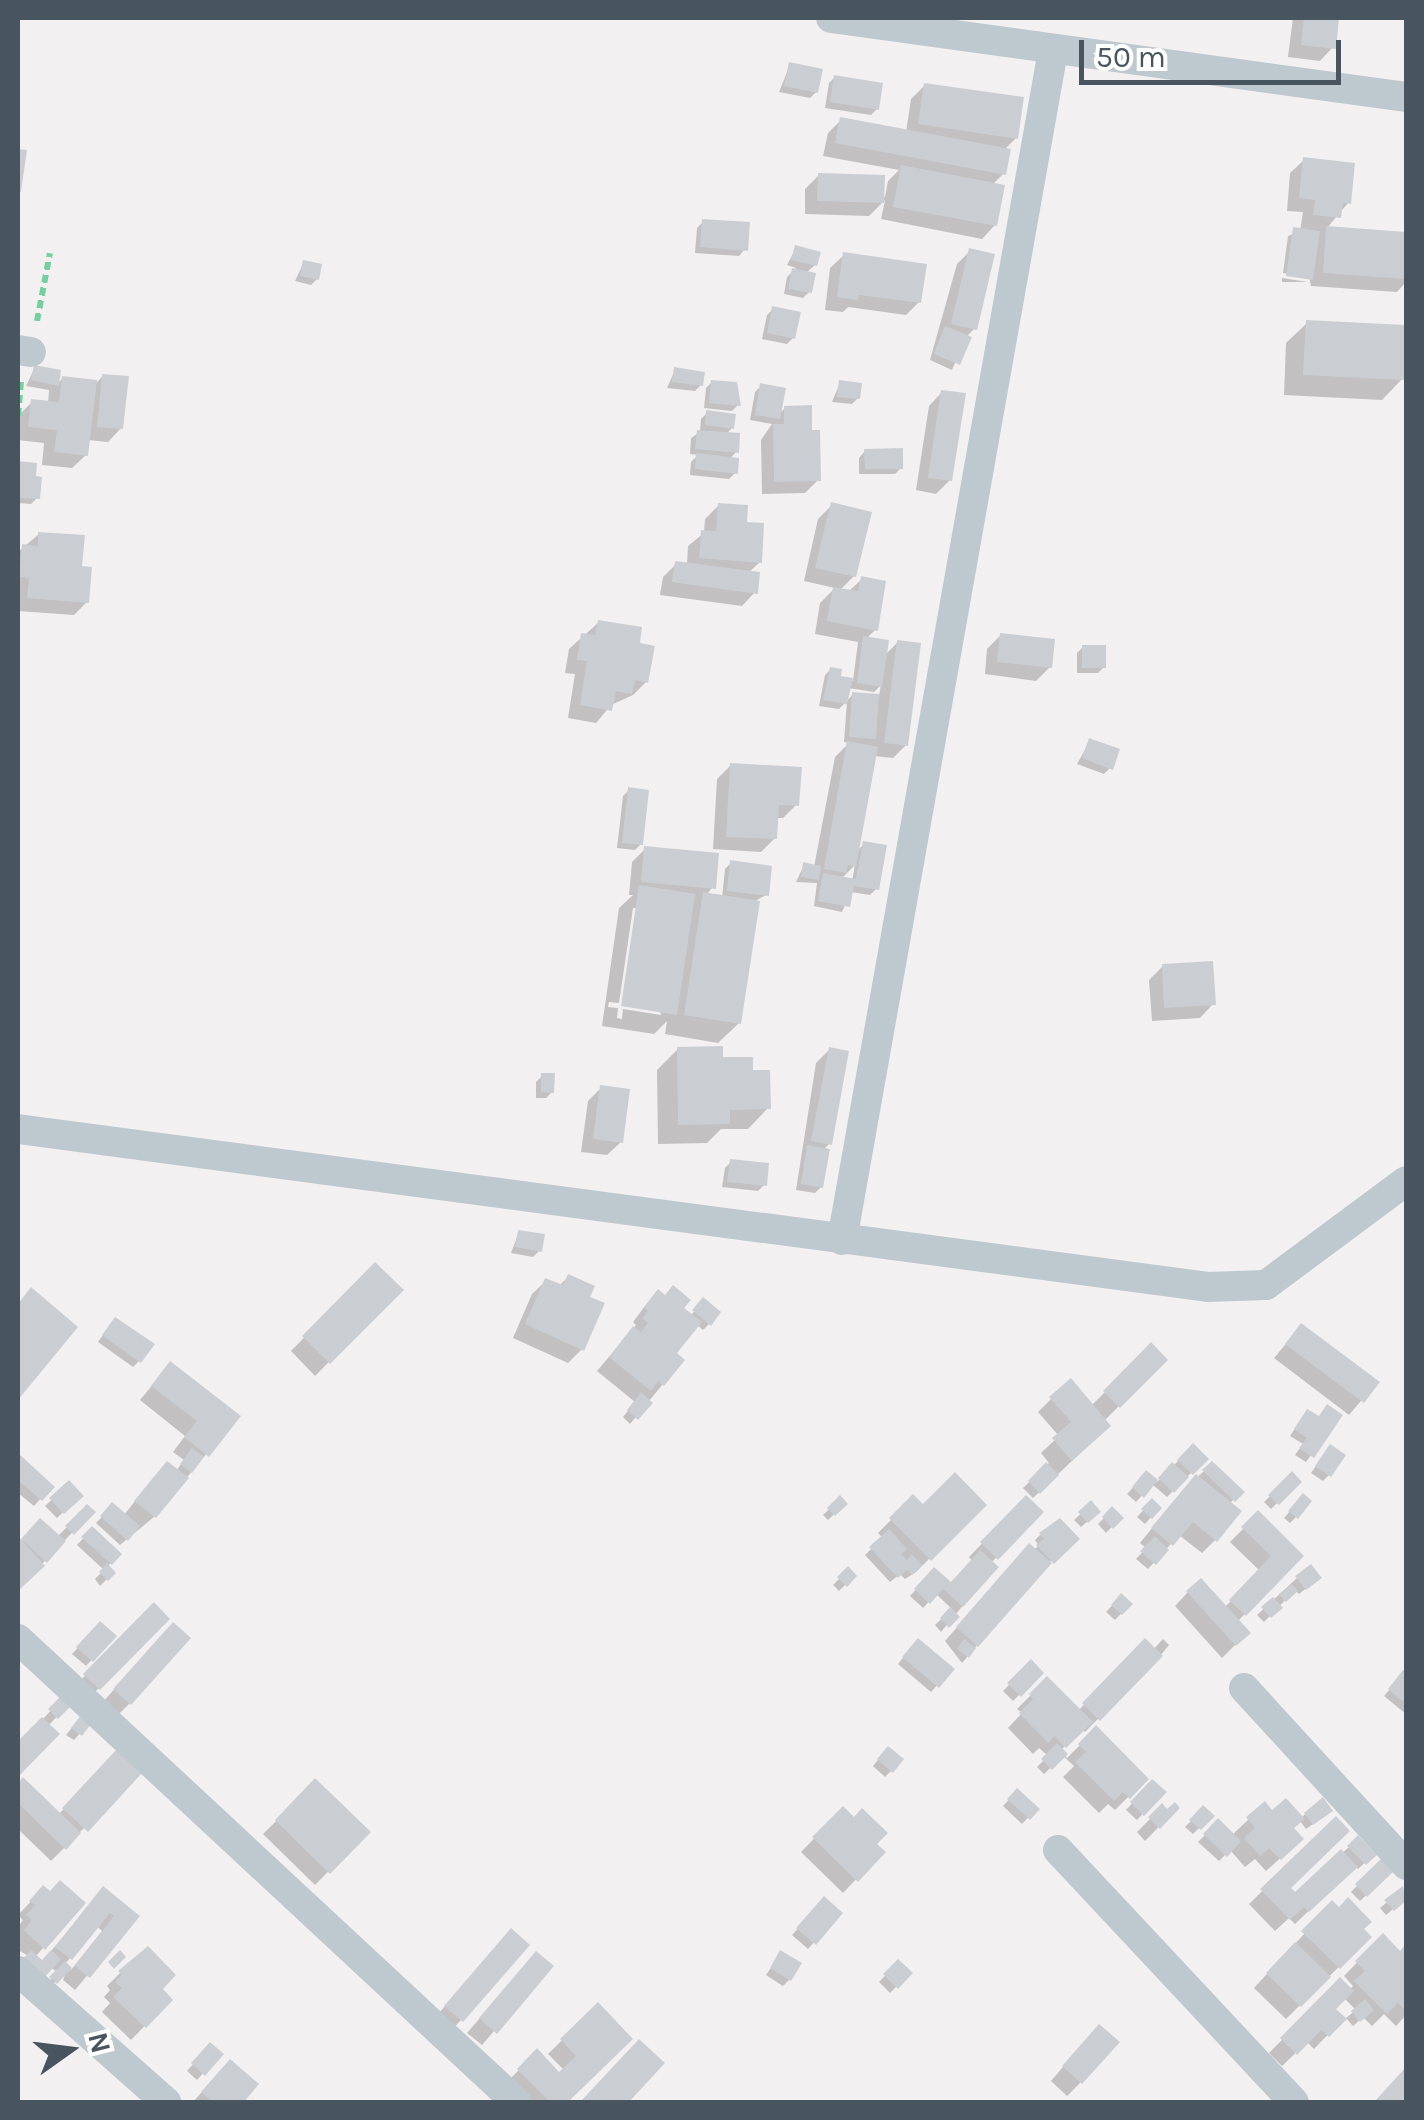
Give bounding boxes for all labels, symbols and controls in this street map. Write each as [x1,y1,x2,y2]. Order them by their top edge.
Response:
scale bar [1084,20,1346,82]
text: 50 m [1096,39,1166,75]
north arrow [20,2000,120,2100]
text: N [81,2029,118,2056]

